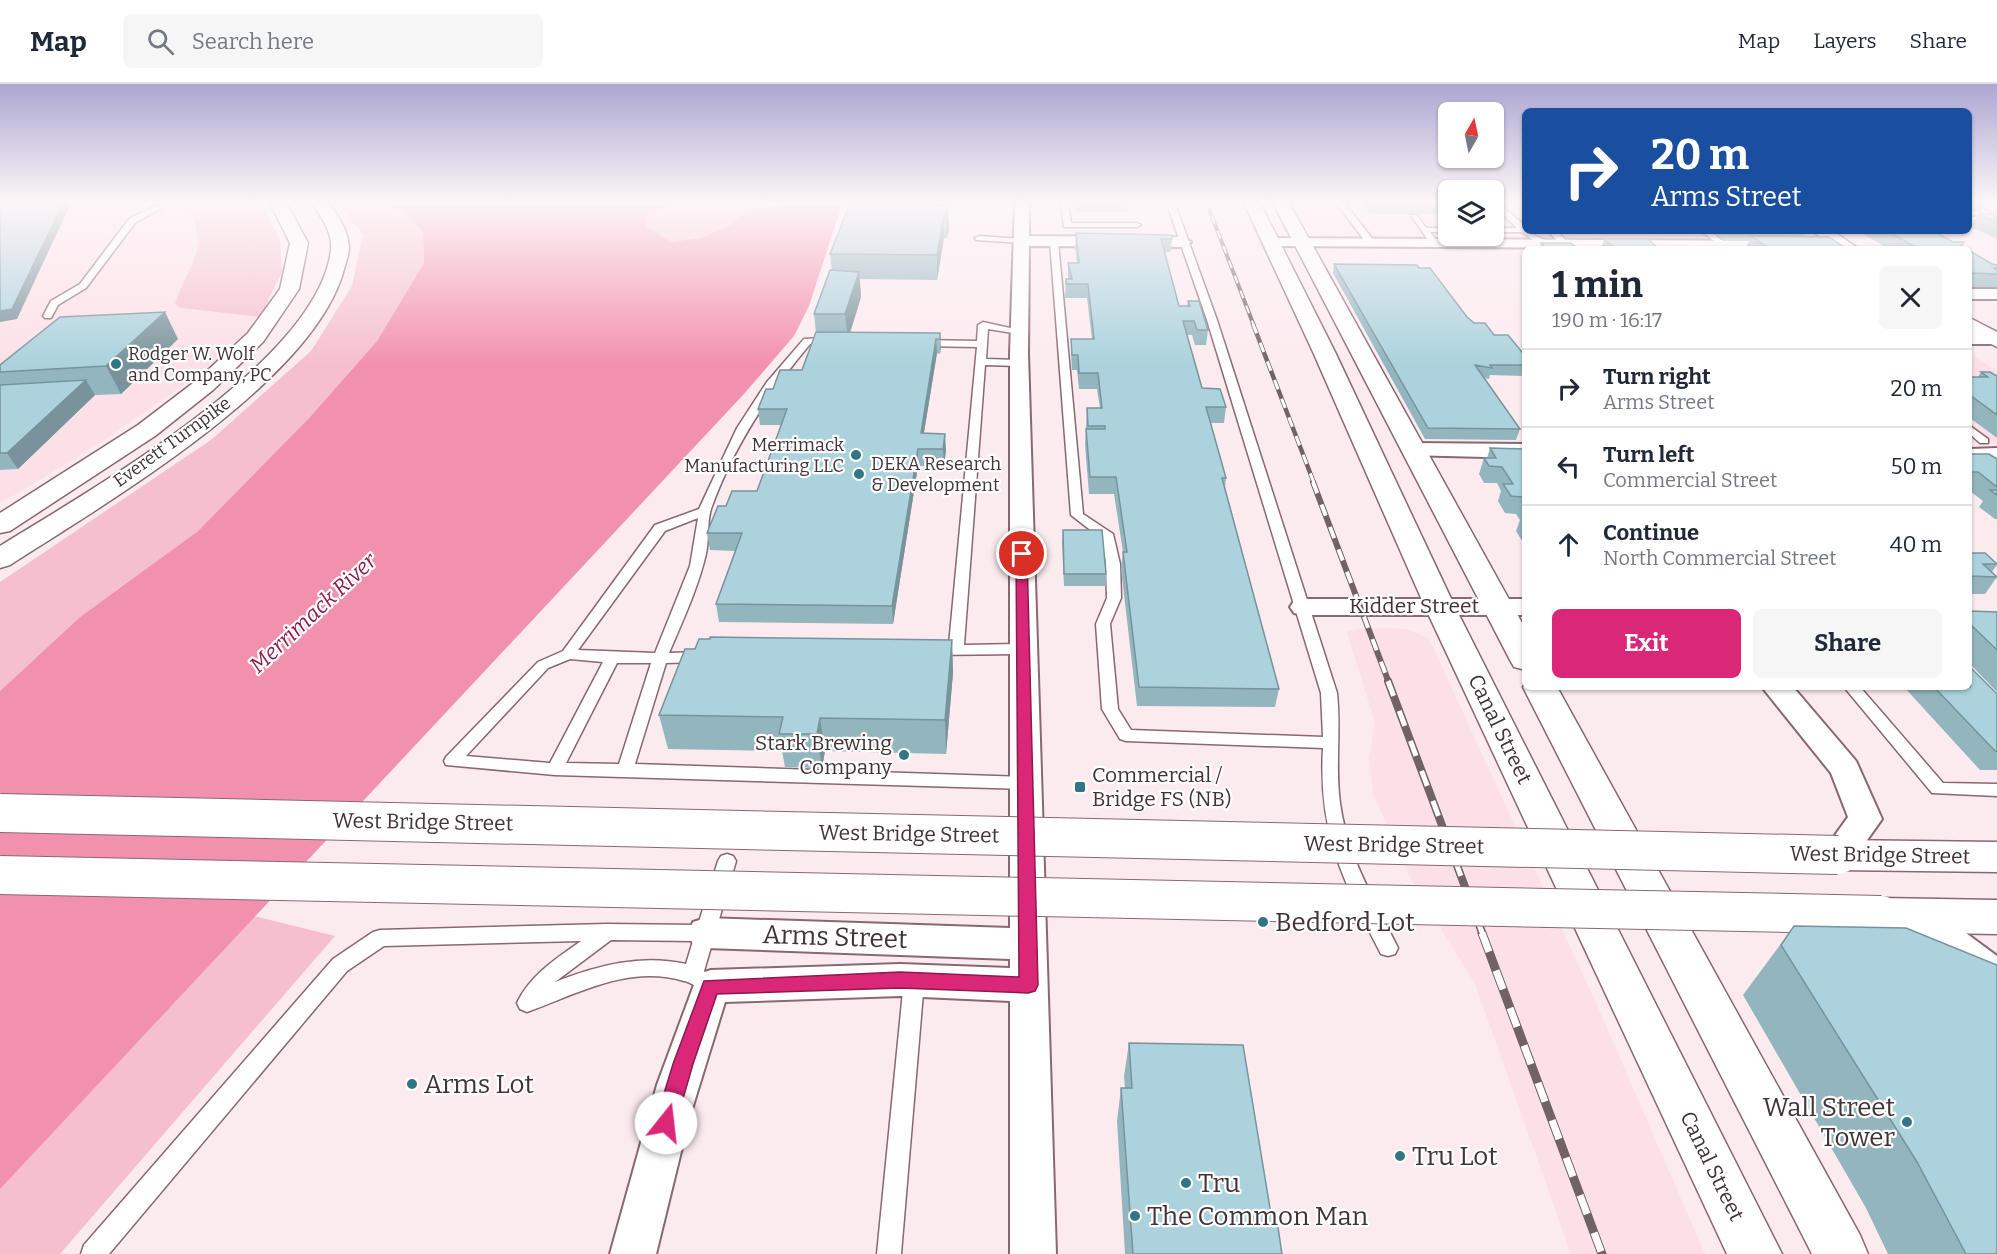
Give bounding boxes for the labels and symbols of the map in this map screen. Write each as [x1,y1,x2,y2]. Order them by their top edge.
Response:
north arrow [1438,102,1504,168]
place label: Rodger W. Wolf and Company, PC [128,343,272,386]
marker: Rodger W. Wolf and Company, PC [109,357,123,371]
street label: Everett Turnpike [109,392,235,492]
place label: Merrimack Manufacturing LLC [684,434,845,477]
marker: Merrimack Manufacturing LLC [849,448,863,462]
place label: DEKA Research & Development [871,453,1001,496]
marker: DEKA Research & Development [852,467,866,481]
pin [996,528,1047,579]
water label: Merrimack River [244,547,383,679]
street label: Kidder Street [1349,593,1479,619]
street label: Canal Street [1462,670,1538,788]
place label: Stark Brewing Company [755,730,893,780]
marker: Stark Brewing Company [897,748,911,762]
place label: Commercial / Bridge FS (NB) [1092,762,1232,812]
marker: Commercial / Bridge FS (NB) [1073,780,1087,794]
street label: West Bridge Street [332,807,514,837]
street label: West Bridge Street [818,819,1000,849]
street label: West Bridge Street [1303,830,1485,860]
street label: West Bridge Street [1789,840,1971,870]
place label: Bedford Lot [1275,907,1415,938]
marker: Bedford Lot [1256,915,1270,929]
street label: Arms Street [762,919,909,955]
place label: Arms Lot [424,1069,534,1100]
marker: Arms Lot [405,1077,419,1091]
position arrow [634,1091,698,1155]
place label: Wall Street Tower [1763,1092,1896,1153]
street label: Canal Street [1674,1107,1750,1225]
marker: Wall Street Tower [1900,1115,1914,1129]
place label: Tru Lot [1412,1141,1498,1172]
marker: Tru Lot [1393,1149,1407,1163]
place label: Tru [1198,1168,1240,1199]
marker: Tru [1179,1176,1193,1190]
place label: The Common Man [1147,1201,1369,1232]
marker: The Common Man [1128,1209,1142,1223]

